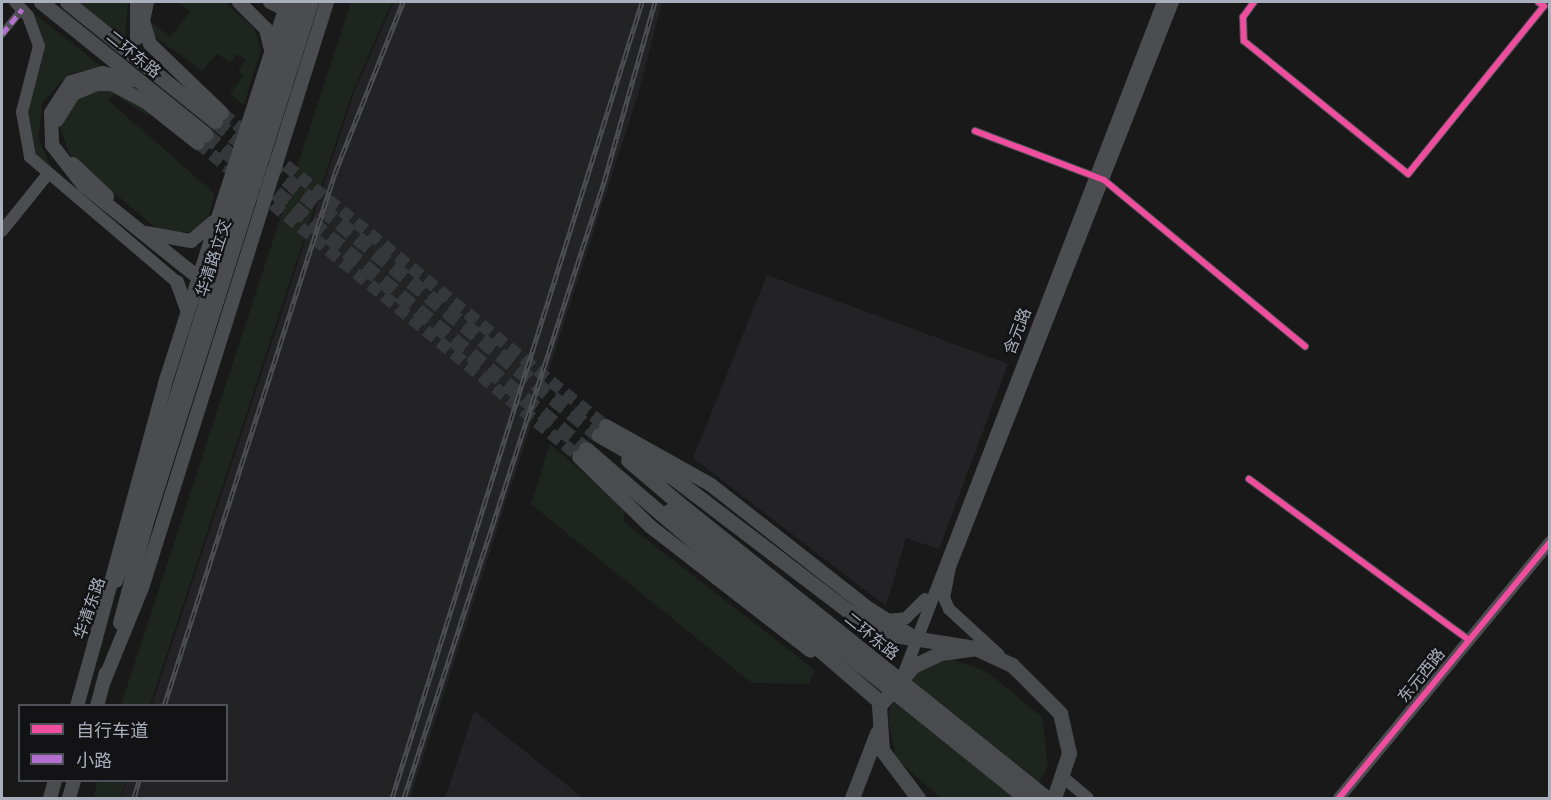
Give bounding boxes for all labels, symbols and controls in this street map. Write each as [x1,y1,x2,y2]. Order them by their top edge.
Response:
street label: 二环东路 [103,26,165,82]
street label: 华清路立交 [192,217,234,299]
street label: 含元路 [999,305,1035,357]
street label: 华清东路 [70,575,108,641]
street label: 二环东路 [841,608,903,664]
street label: 东元西路 [1393,644,1449,706]
legend [18,704,228,782]
text: 自行车道 [76,718,148,743]
text: 小路 [76,748,112,773]

